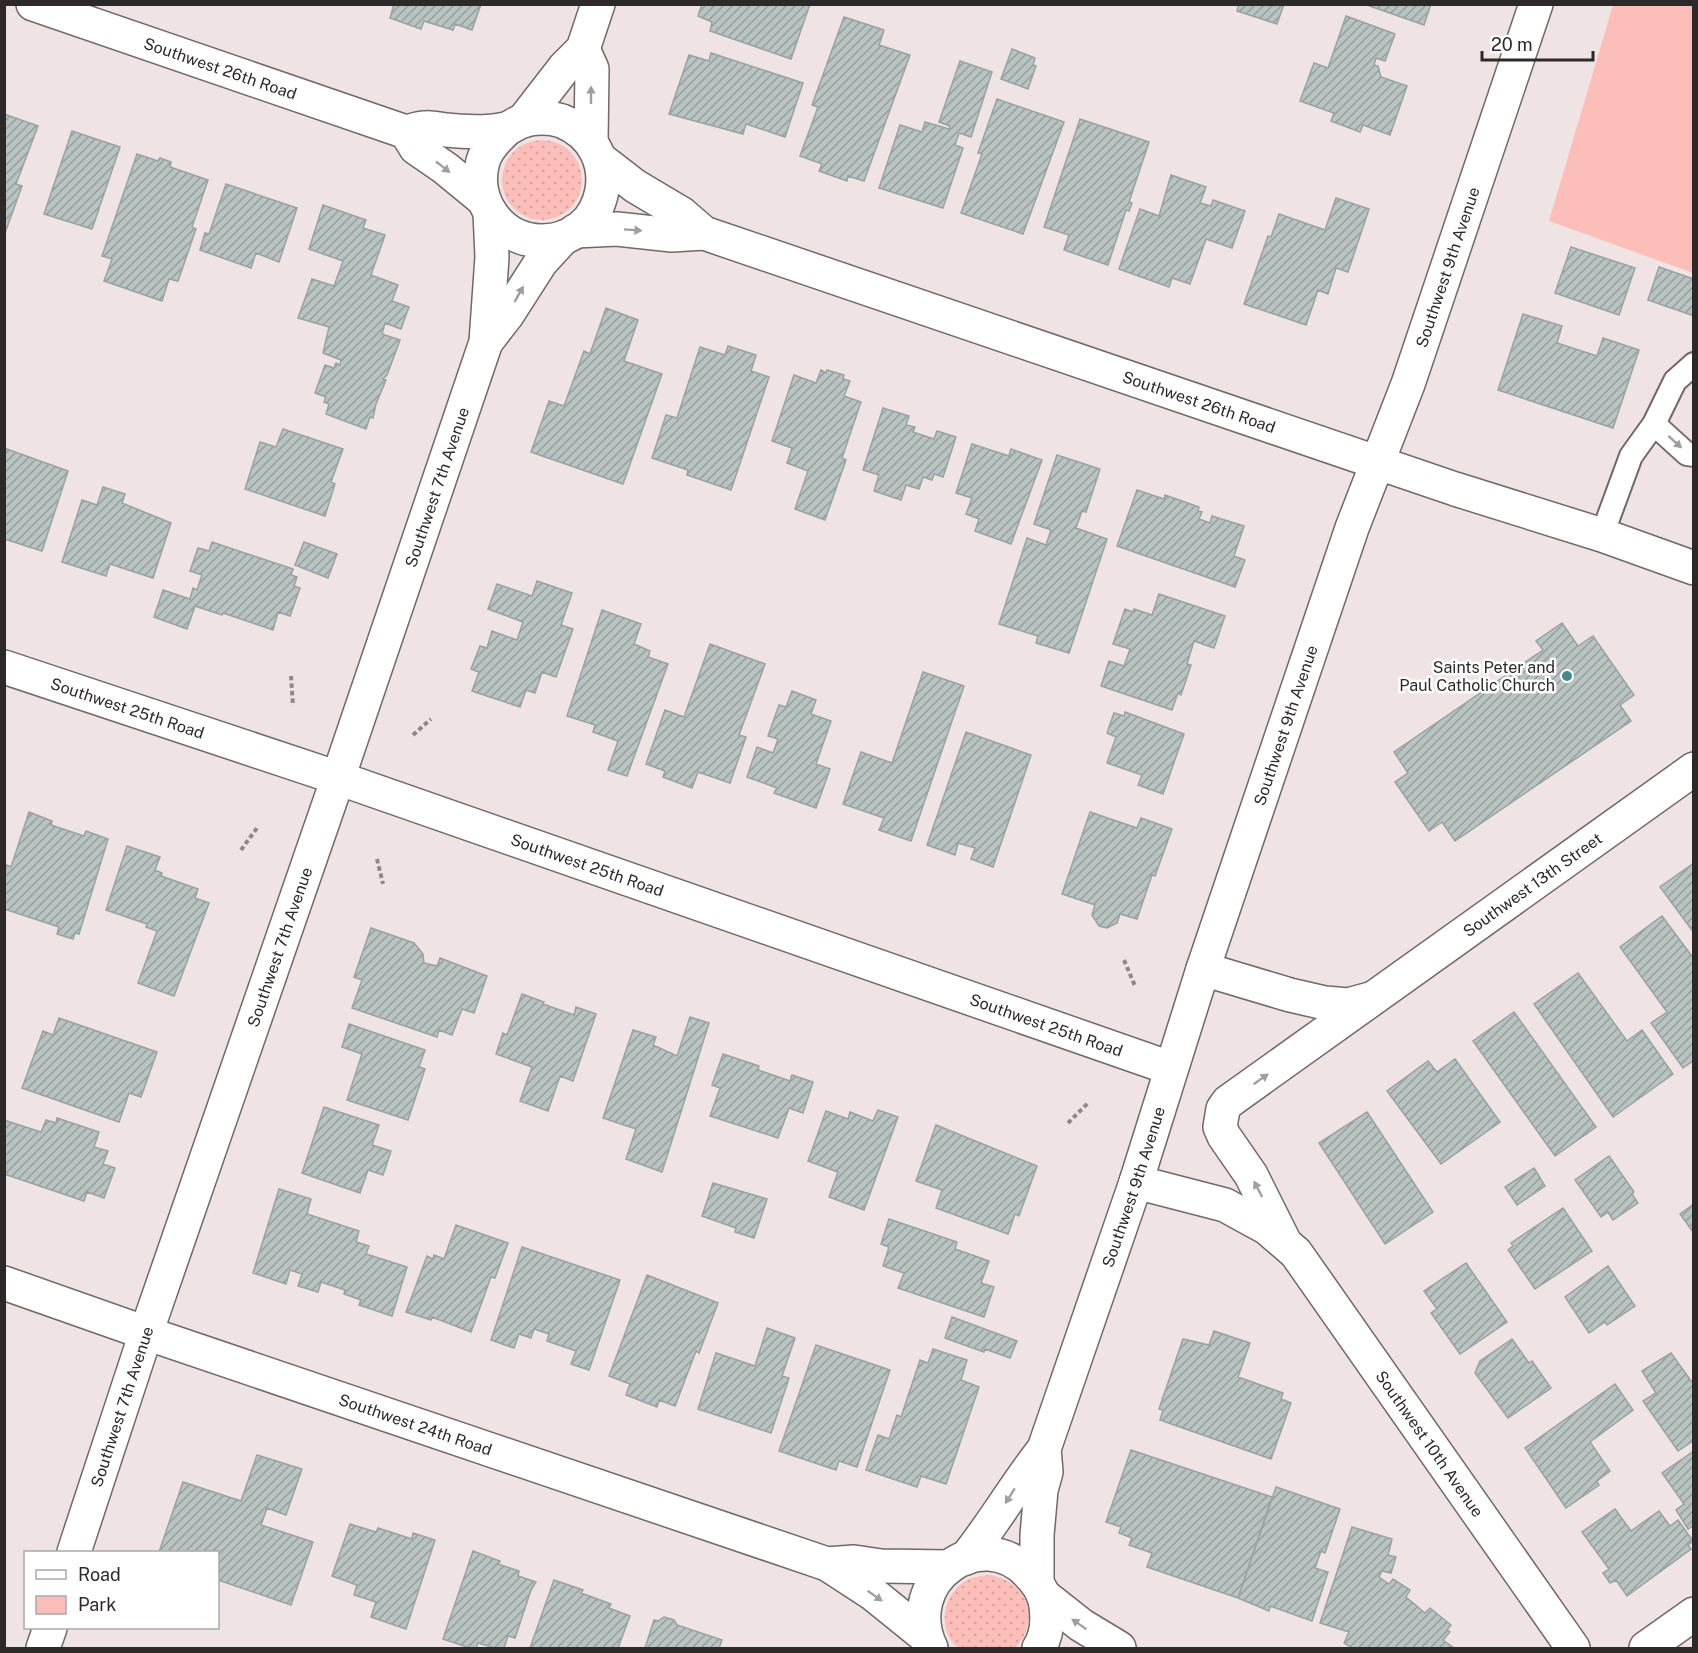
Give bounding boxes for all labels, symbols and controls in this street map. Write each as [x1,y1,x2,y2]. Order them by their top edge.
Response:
scale bar [1482,24,1593,62]
street label: Southwest 26th Road [141,33,299,103]
text: 20 m [1491,34,1533,55]
one-way arrow [586,85,596,104]
one-way arrow [436,161,451,173]
street label: Southwest 9th Avenue [1412,185,1483,350]
one-way arrow [624,226,643,235]
one-way arrow [514,285,524,302]
street label: Southwest 26th Road [1120,367,1278,437]
street label: Southwest 7th Avenue [401,405,473,570]
one-way arrow [1668,435,1682,449]
street label: Southwest 9th Avenue [1249,643,1321,808]
place label: Saints Peter and Paul Catholic Church [1399,658,1555,695]
marker: Saints Peter and Paul Catholic Church [1560,669,1574,683]
street label: Southwest 25th Road [48,674,207,742]
street label: Southwest 13th Street [1459,828,1606,941]
street label: Southwest 25th Road [508,829,666,900]
street label: Southwest 7th Avenue [243,865,316,1029]
street label: Southwest 25th Road [967,989,1125,1060]
one-way arrow [1252,1073,1268,1085]
street label: Southwest 9th Avenue [1098,1104,1169,1270]
one-way arrow [1253,1180,1263,1197]
street label: Southwest 7th Avenue [87,1324,157,1489]
street label: Southwest 10th Avenue [1372,1367,1488,1521]
street label: Southwest 24th Road [336,1390,494,1459]
one-way arrow [1005,1488,1016,1504]
legend [24,1551,219,1629]
text: Road [78,1564,121,1585]
one-way arrow [867,1590,883,1602]
text: Park [78,1594,116,1615]
one-way arrow [1072,1618,1088,1630]

